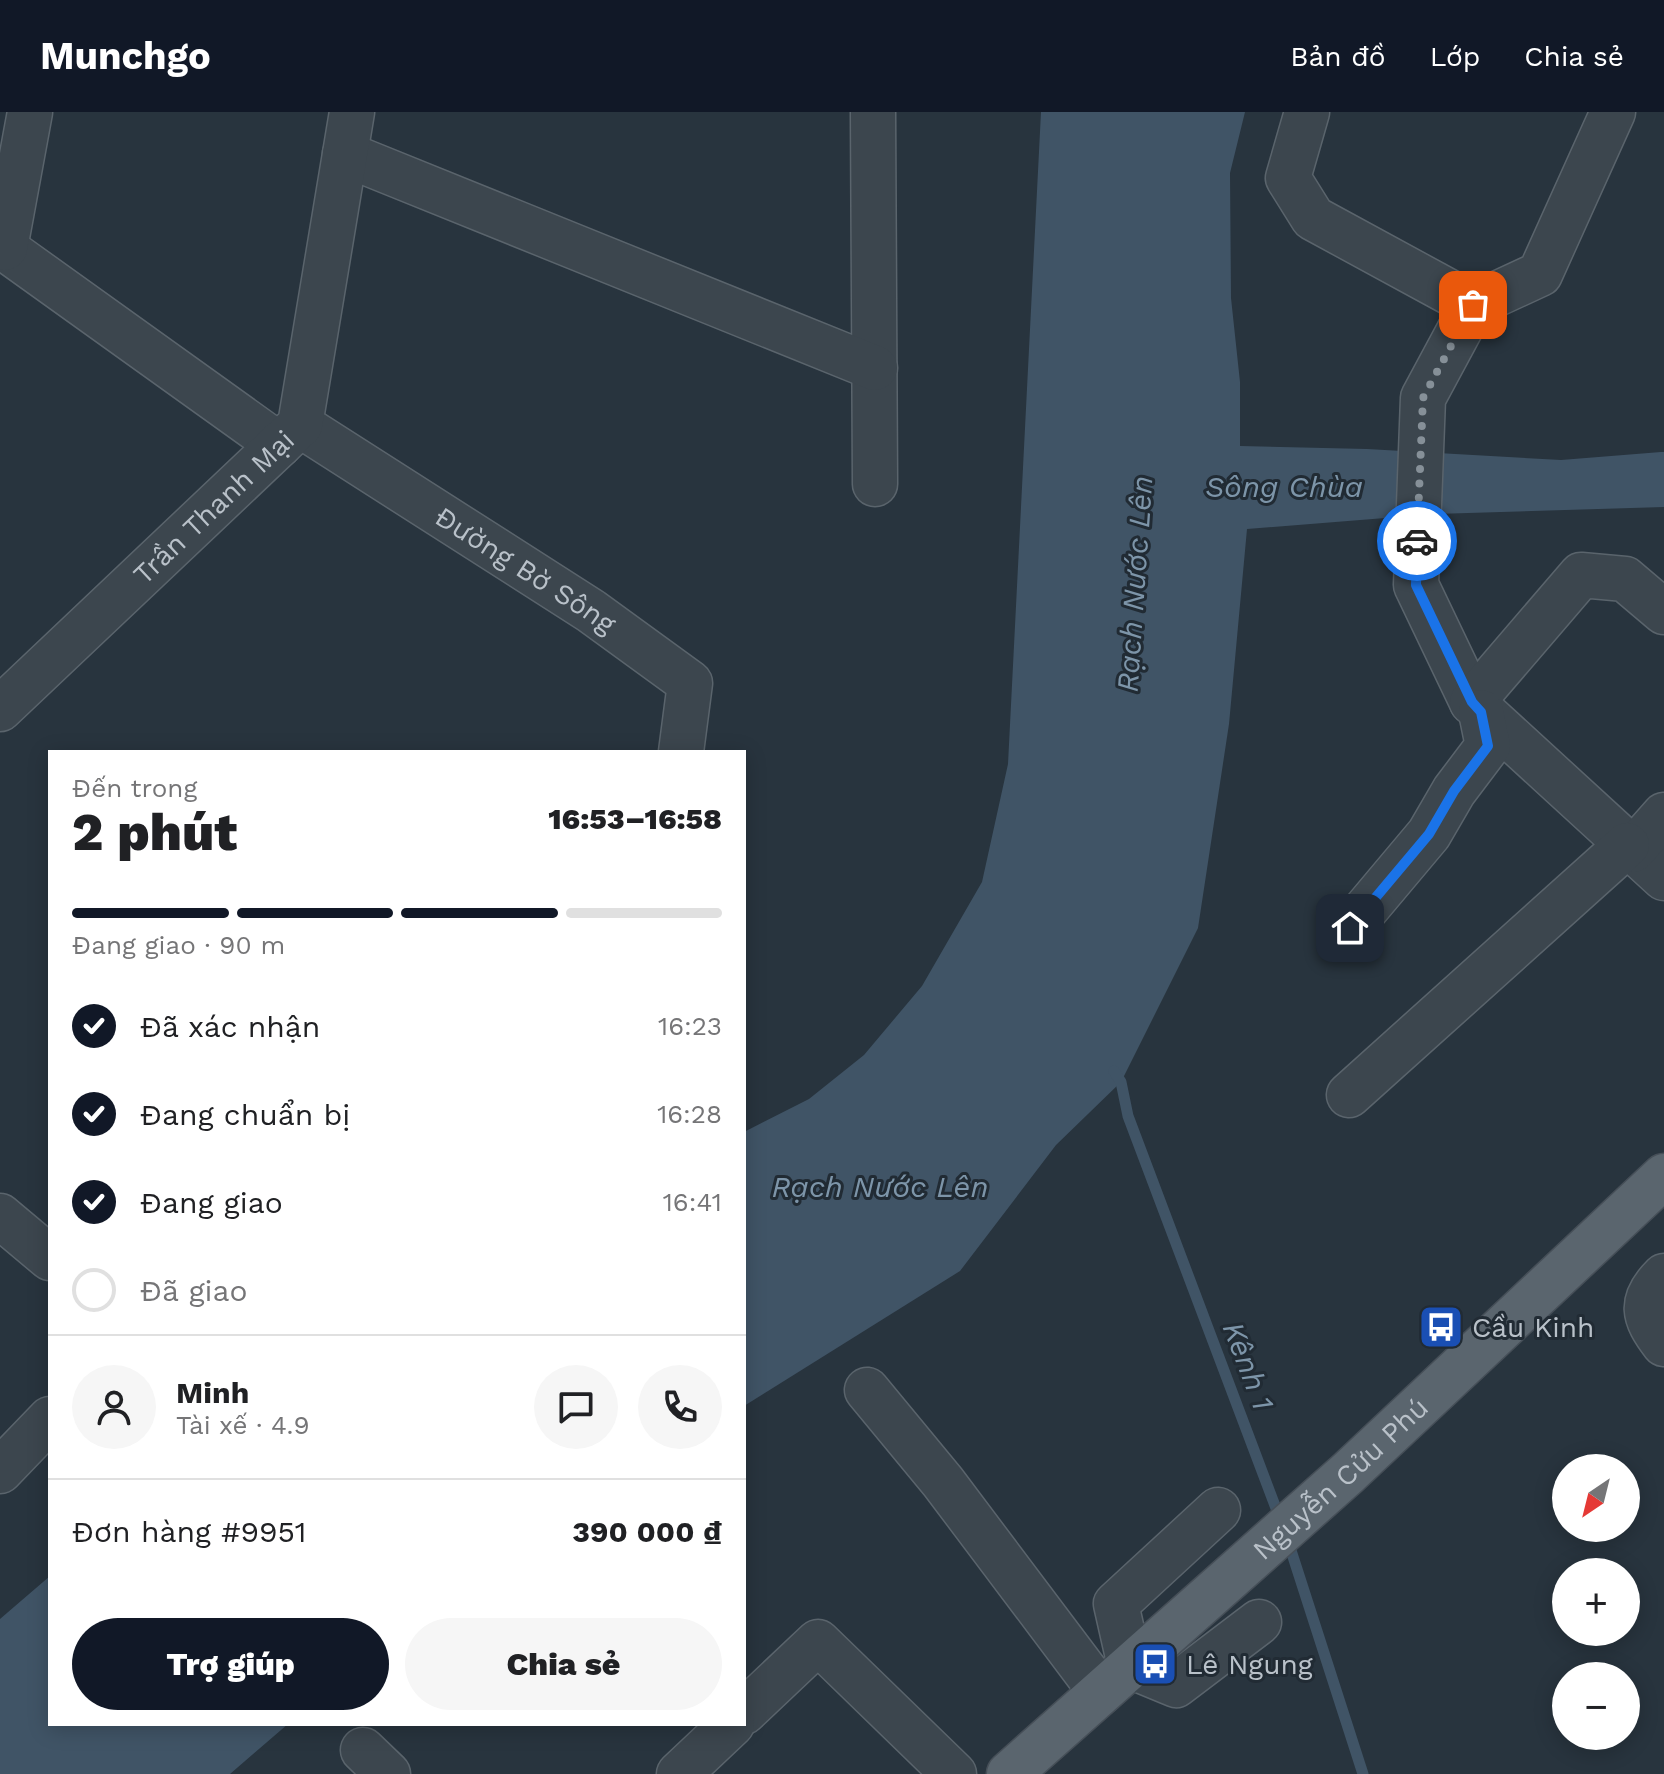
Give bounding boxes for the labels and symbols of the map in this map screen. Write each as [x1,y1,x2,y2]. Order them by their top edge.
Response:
pin [1439,271,1507,339]
street label: Trần Thanh Mại [127,423,301,591]
water label: Sông Chùa [1205,469,1363,504]
water label: Rạch Nước Lên [1109,475,1160,693]
street label: Đường Bờ Sông [429,500,622,641]
courier [1377,501,1457,581]
pin [1316,894,1384,962]
water label: Rạch Nước Lên [772,1169,988,1204]
bus stop icon: Cầu Kinh [1417,1303,1465,1351]
place label: Cầu Kinh [1472,1311,1594,1344]
water label: Kênh 1 [1216,1317,1281,1415]
street label: Nguyễn Cửu Phú [1246,1391,1435,1567]
north arrow [1552,1454,1640,1542]
bus stop icon: Lê Ngung [1131,1640,1179,1688]
place label: Lê Ngung [1186,1648,1313,1681]

